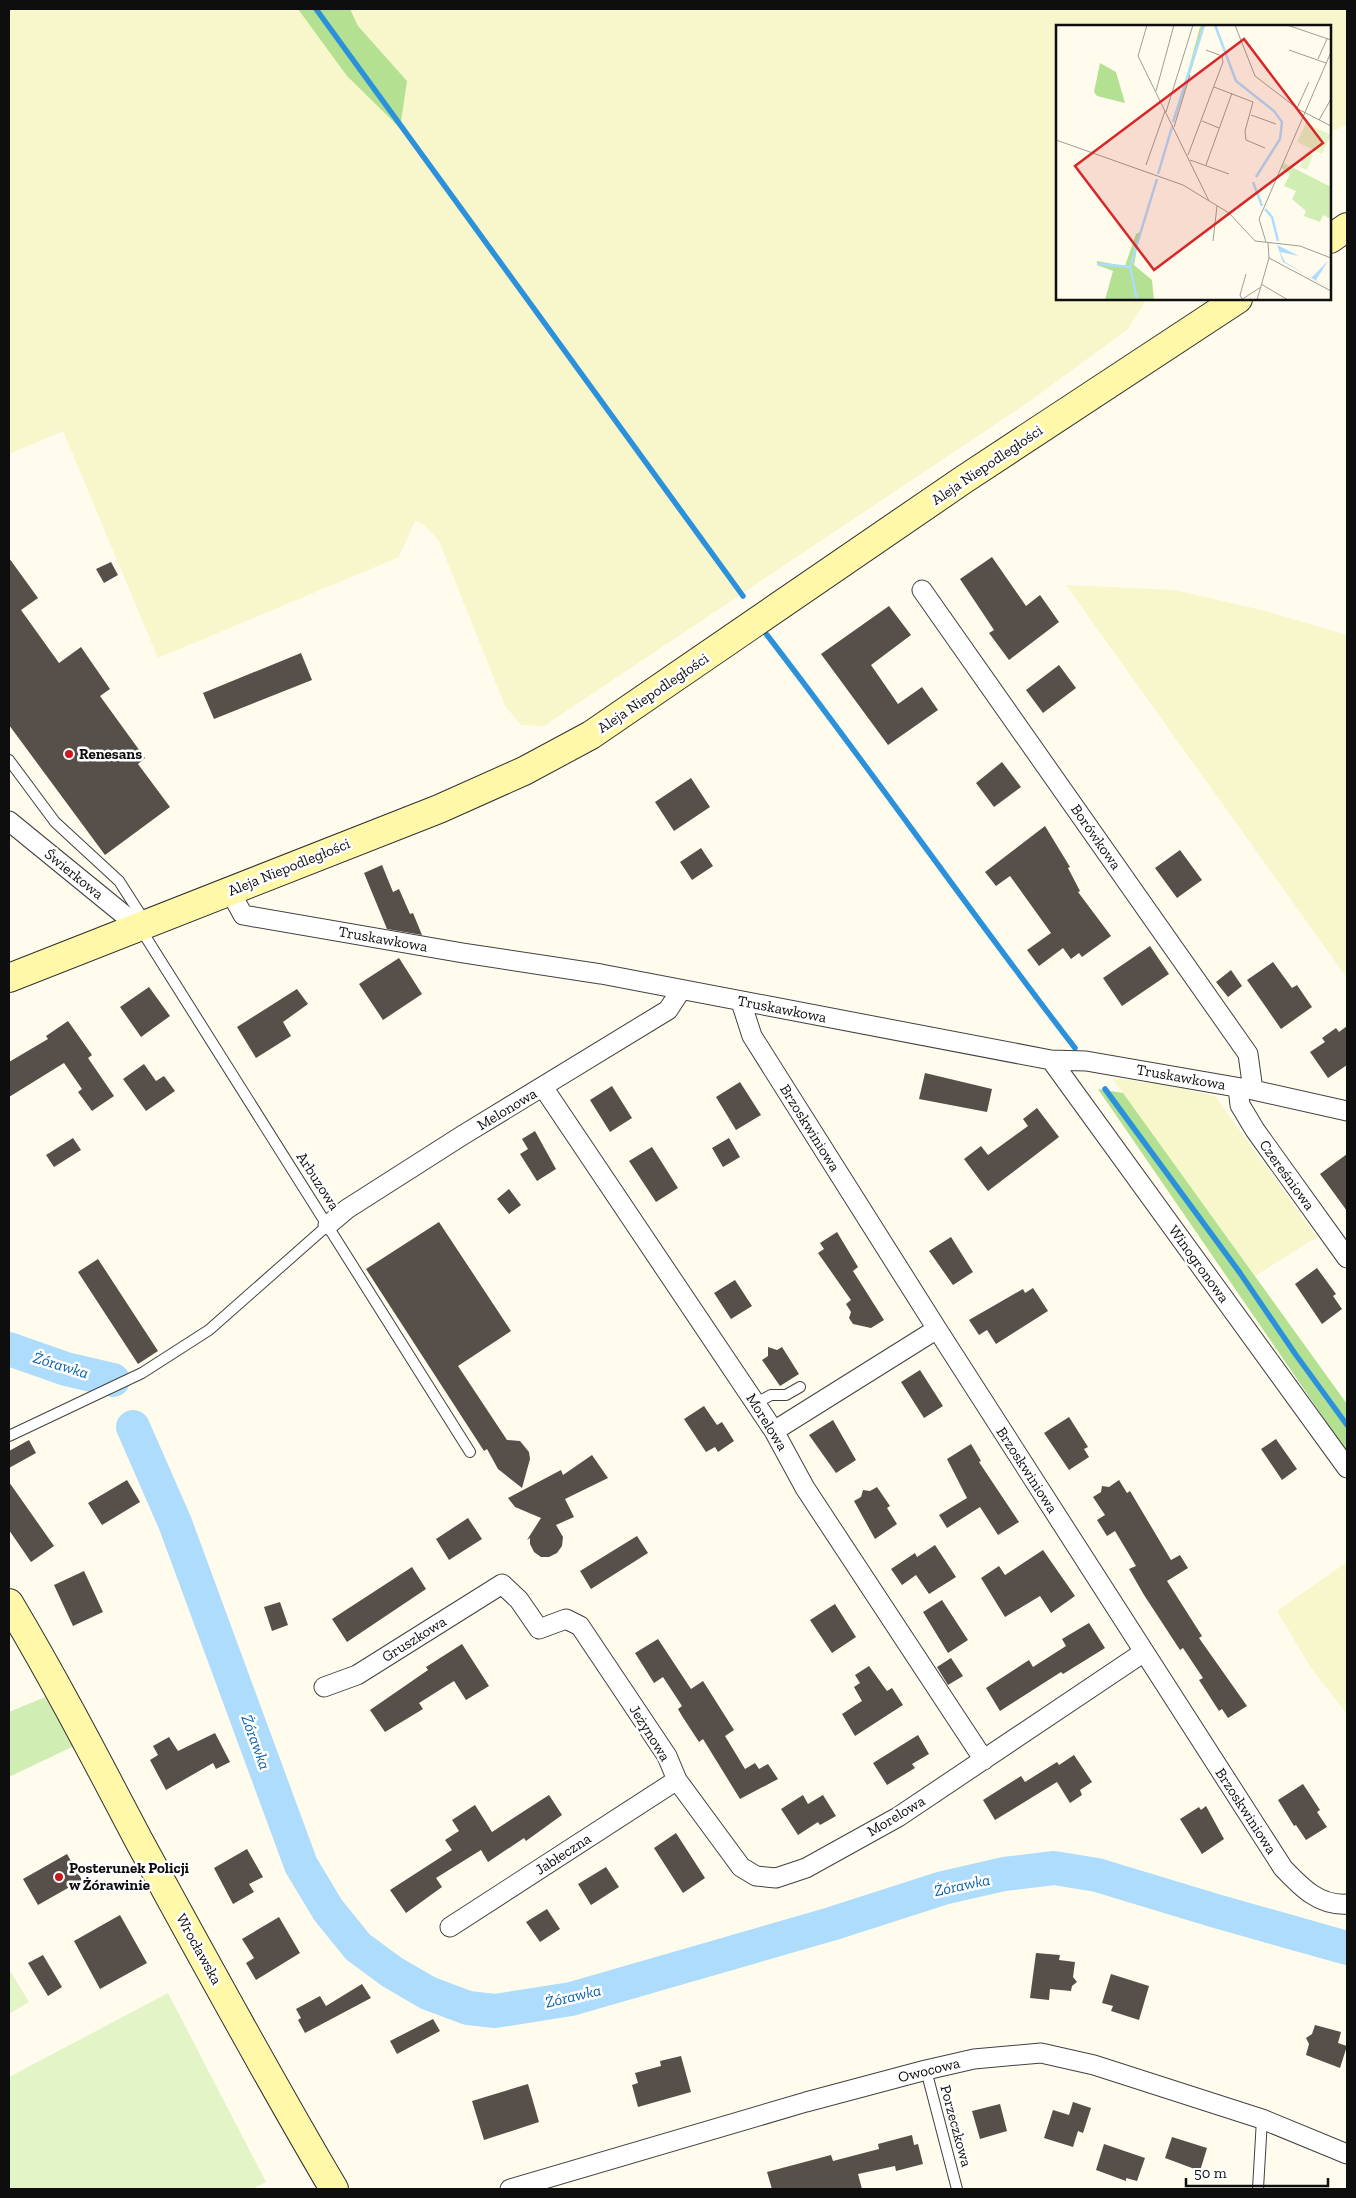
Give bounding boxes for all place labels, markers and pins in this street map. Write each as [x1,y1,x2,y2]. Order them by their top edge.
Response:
place label: Renesans [79,745,142,763]
marker: Renesans [63,748,75,760]
place label: Posterunek Policji w Żórawinie [69,1859,190,1894]
marker: Posterunek Policji w Żórawinie [53,1871,65,1883]

